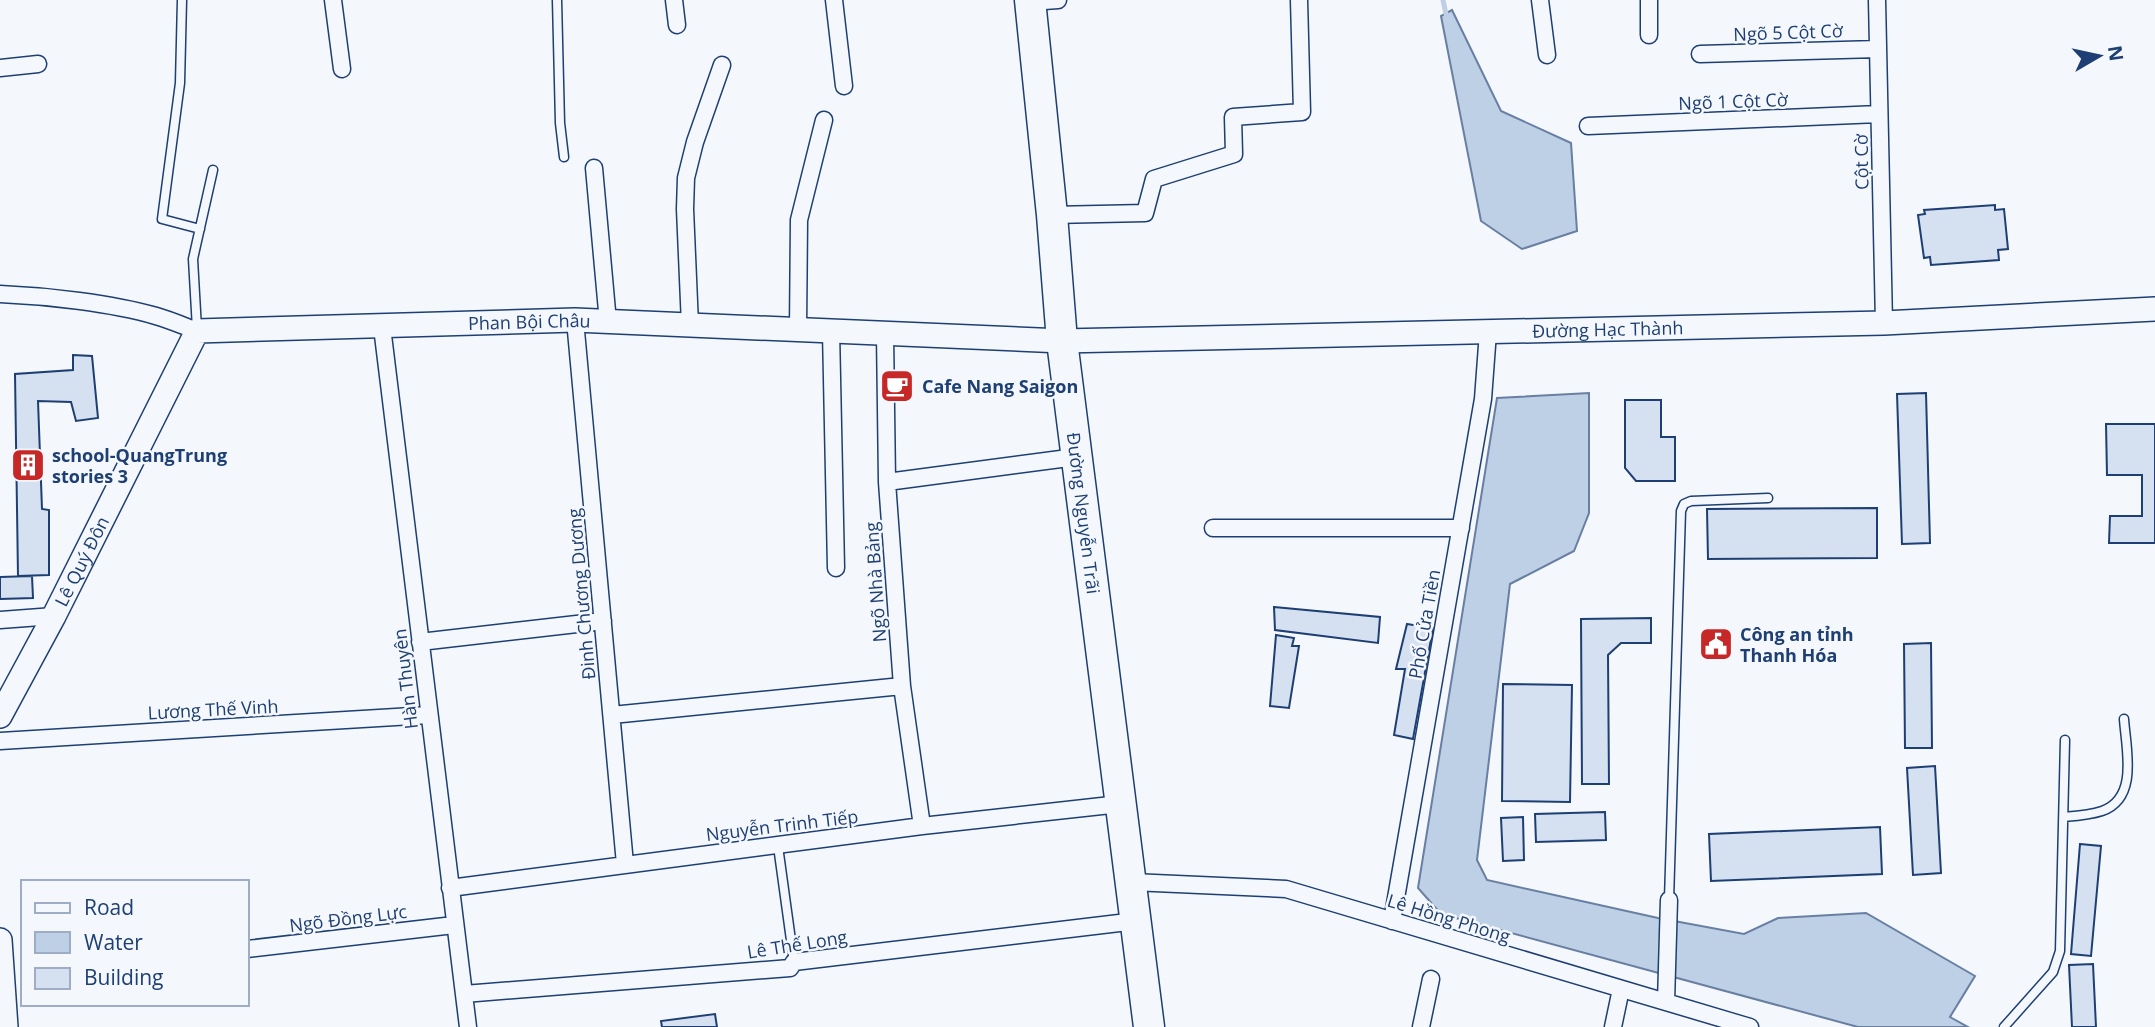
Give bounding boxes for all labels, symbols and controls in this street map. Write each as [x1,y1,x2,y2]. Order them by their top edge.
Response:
street label: Ngõ 5 Cột Cờ [1733,18,1844,46]
north arrow [2064,21,2134,91]
text: N [2102,44,2130,63]
street label: Ngõ 1 Cột Cờ [1678,87,1789,115]
street label: Cột Cờ [1848,133,1873,190]
street label: Phan Bội Châu [468,308,591,335]
street label: Đường Hạc Thành [1532,315,1684,343]
cafe icon: Cafe Nang Saigon [878,367,916,405]
place label: Cafe Nang Saigon [922,374,1078,398]
street label: Đường Nguyễn Trãi [1062,431,1106,595]
place label: school-QuangTrung stories 3 [52,443,227,488]
building icon: school-QuangTrung stories 3 [9,446,47,484]
street label: Đinh Chương Dương [562,507,600,681]
street label: Lê Quý Đôn [49,512,114,610]
street label: Ngõ Nhà Bảng [859,521,891,643]
street label: Phố Cửa Tiền [1403,567,1445,681]
place label: Công an tỉnh Thanh Hóa [1740,622,1854,667]
public building icon: Công an tỉnh Thanh Hóa [1697,625,1735,663]
street label: Hàn Thuyên [387,627,423,731]
street label: Lương Thế Vinh [147,694,279,724]
street label: Nguyễn Trinh Tiếp [704,804,860,846]
legend [21,880,248,1006]
street label: Lê Hồng Phong [1385,888,1514,948]
text: Road [84,893,134,921]
street label: Ngõ Đồng Lực [288,899,408,937]
street label: Lê Thế Long [745,924,849,964]
text: Water [84,928,143,956]
text: Building [84,963,163,991]

